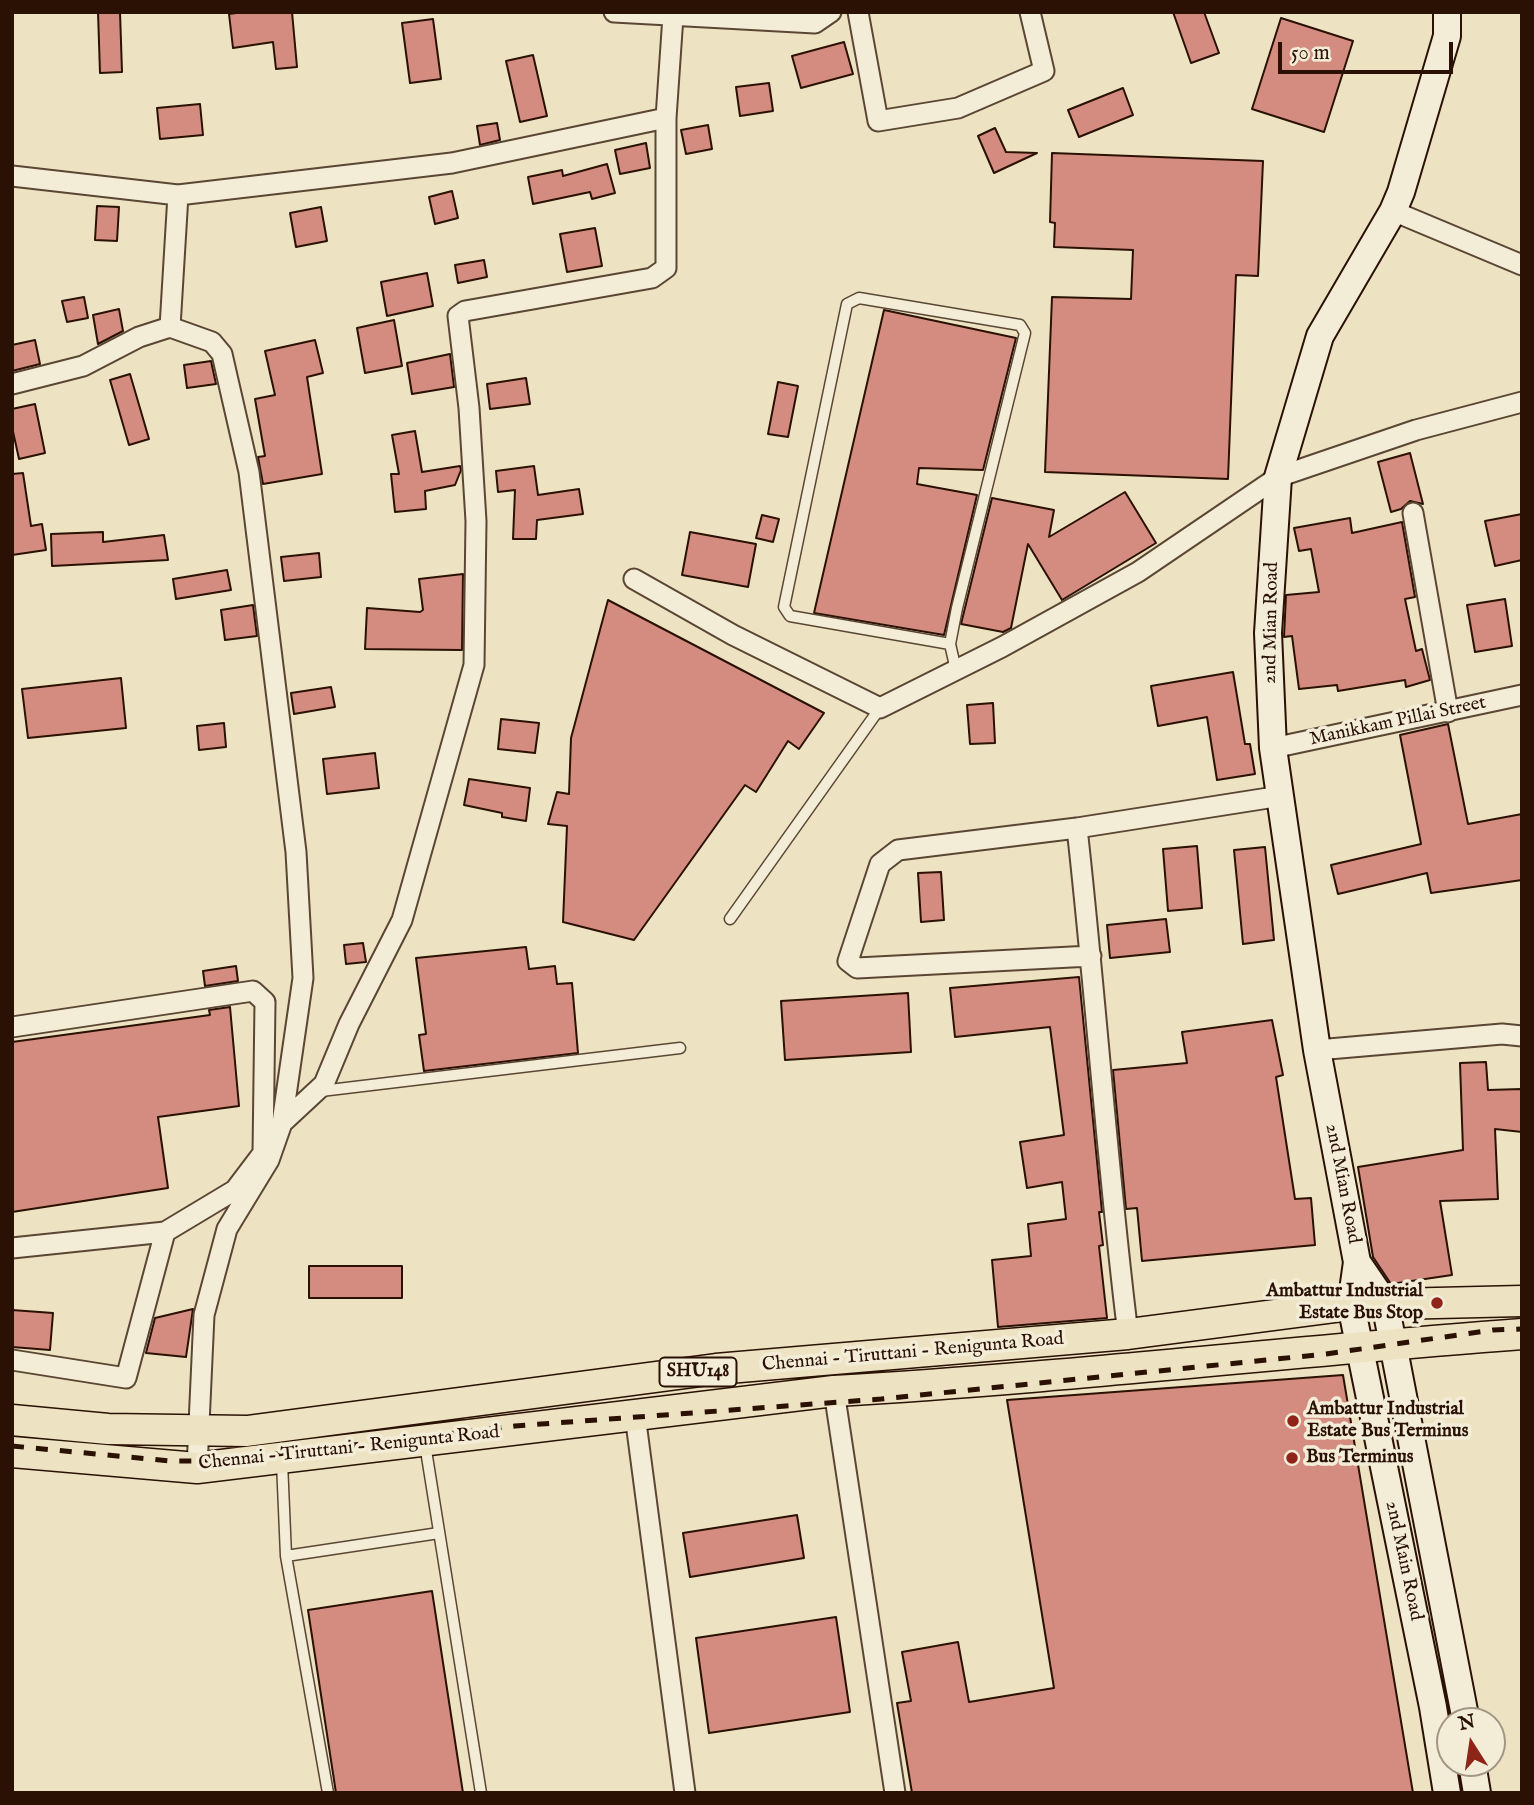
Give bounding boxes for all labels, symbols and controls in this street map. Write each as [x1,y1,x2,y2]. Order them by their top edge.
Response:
scale bar [1282,28,1457,72]
text: 50 m [1291,40,1330,67]
street label: 2nd Mian Road [1260,562,1284,684]
street label: Manikkam Pillai Street [1308,692,1488,752]
street label: 2nd Mian Road [1319,1122,1365,1246]
place label: Ambattur Industrial Estate Bus Stop [1266,1281,1423,1325]
marker: Ambattur Industrial Estate Bus Stop [1429,1295,1445,1311]
street label: Chennai - Tiruttani - Renigunta Road [761,1328,1065,1378]
road number: SHU148 [660,1358,736,1386]
place label: Ambattur Industrial Estate Bus Terminus [1307,1399,1468,1443]
marker: Ambattur Industrial Estate Bus Terminus [1285,1413,1301,1429]
street label: Chennai - Tiruttani - Renigunta Road [197,1422,501,1476]
place label: Bus Terminus [1306,1447,1413,1469]
marker: Bus Terminus [1284,1450,1300,1466]
street label: 2nd Main Road [1379,1499,1427,1623]
north arrow [1436,1707,1506,1777]
text: N [1457,1710,1478,1737]

